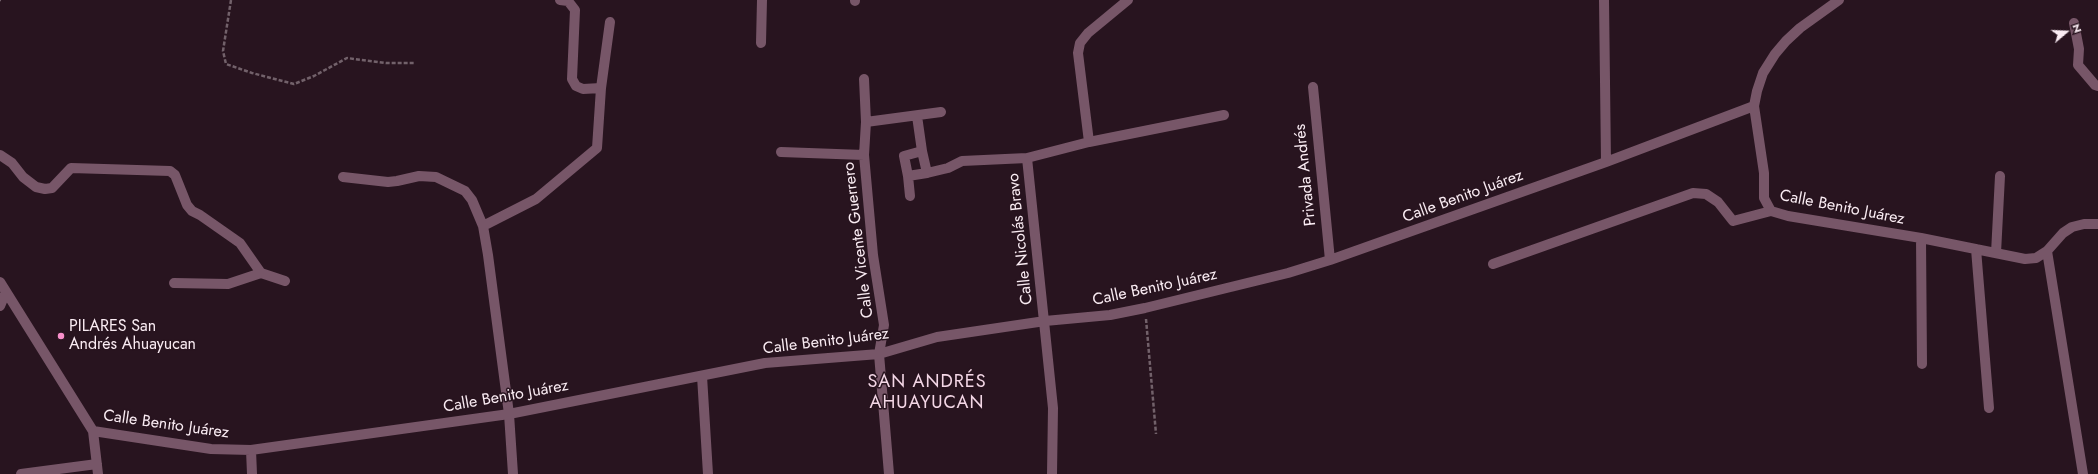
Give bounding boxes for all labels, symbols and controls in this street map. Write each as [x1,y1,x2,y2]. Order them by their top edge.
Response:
north arrow [2046,12,2086,52]
text: N [2068,21,2086,35]
street label: Privada Andrés [1291,123,1321,227]
street label: Calle Vicente Guerrero [840,161,878,319]
street label: Calle Benito Juárez [1400,166,1526,228]
street label: Calle Nicolás Bravo [1005,172,1037,306]
street label: Calle Benito Juárez [1778,186,1906,230]
street label: Calle Benito Juárez [1091,265,1219,311]
place label: PILARES San Andrés Ahuayucan [69,317,196,355]
street label: Calle Benito Juárez [762,325,890,359]
marker: PILARES San Andrés Ahuayucan [56,331,66,341]
district label: SAN ANDRÉS AHUAYUCAN [867,372,987,414]
street label: Calle Benito Juárez [442,377,570,417]
street label: Calle Benito Juárez [102,407,230,443]

